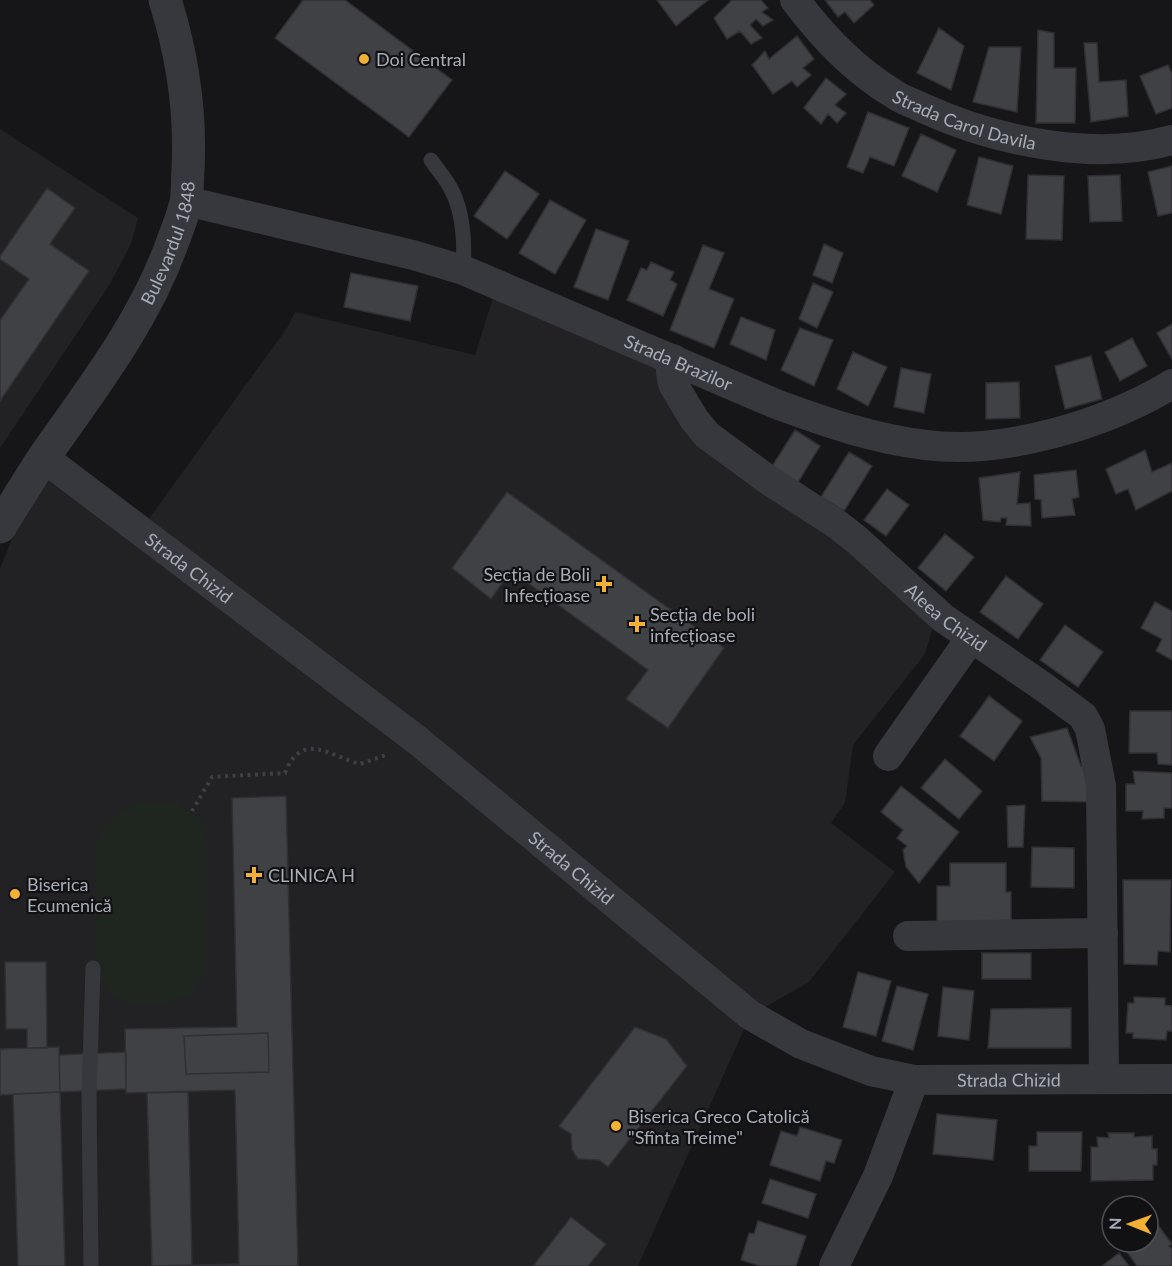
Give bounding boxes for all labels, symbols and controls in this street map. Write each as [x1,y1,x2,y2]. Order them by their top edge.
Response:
place label: Doi Central [376,48,466,70]
marker: Doi Central [357,52,371,66]
street label: Strada Carol Davila [889,85,1038,154]
street label: Bulevardul 1848 [136,181,198,308]
street label: Strada Brazilor [621,329,736,395]
street label: Strada Chizid [141,528,237,608]
place label: Secția de Boli Infecțioase [483,563,590,606]
marker: Secția de Boli Infecțioase [595,575,613,593]
street label: Aleea Chizid [901,578,991,656]
place label: Secția de boli infecțioase [650,603,755,646]
marker: Secția de boli infecțioase [628,615,646,633]
street label: Strada Chizid [524,826,619,909]
place label: CLINICA H [268,864,355,886]
marker: CLINICA H [245,866,263,884]
place label: Biserica Ecumenică [27,873,112,916]
marker: Biserica Ecumenică [8,887,22,901]
street label: Strada Chizid [957,1068,1061,1091]
place label: Biserica Greco Catolică "Sfînta Treime" [628,1105,810,1148]
marker: Biserica Greco Catolică "Sfînta Treime" [609,1119,623,1133]
north arrow [1100,1194,1160,1254]
text: N [1105,1217,1124,1230]

